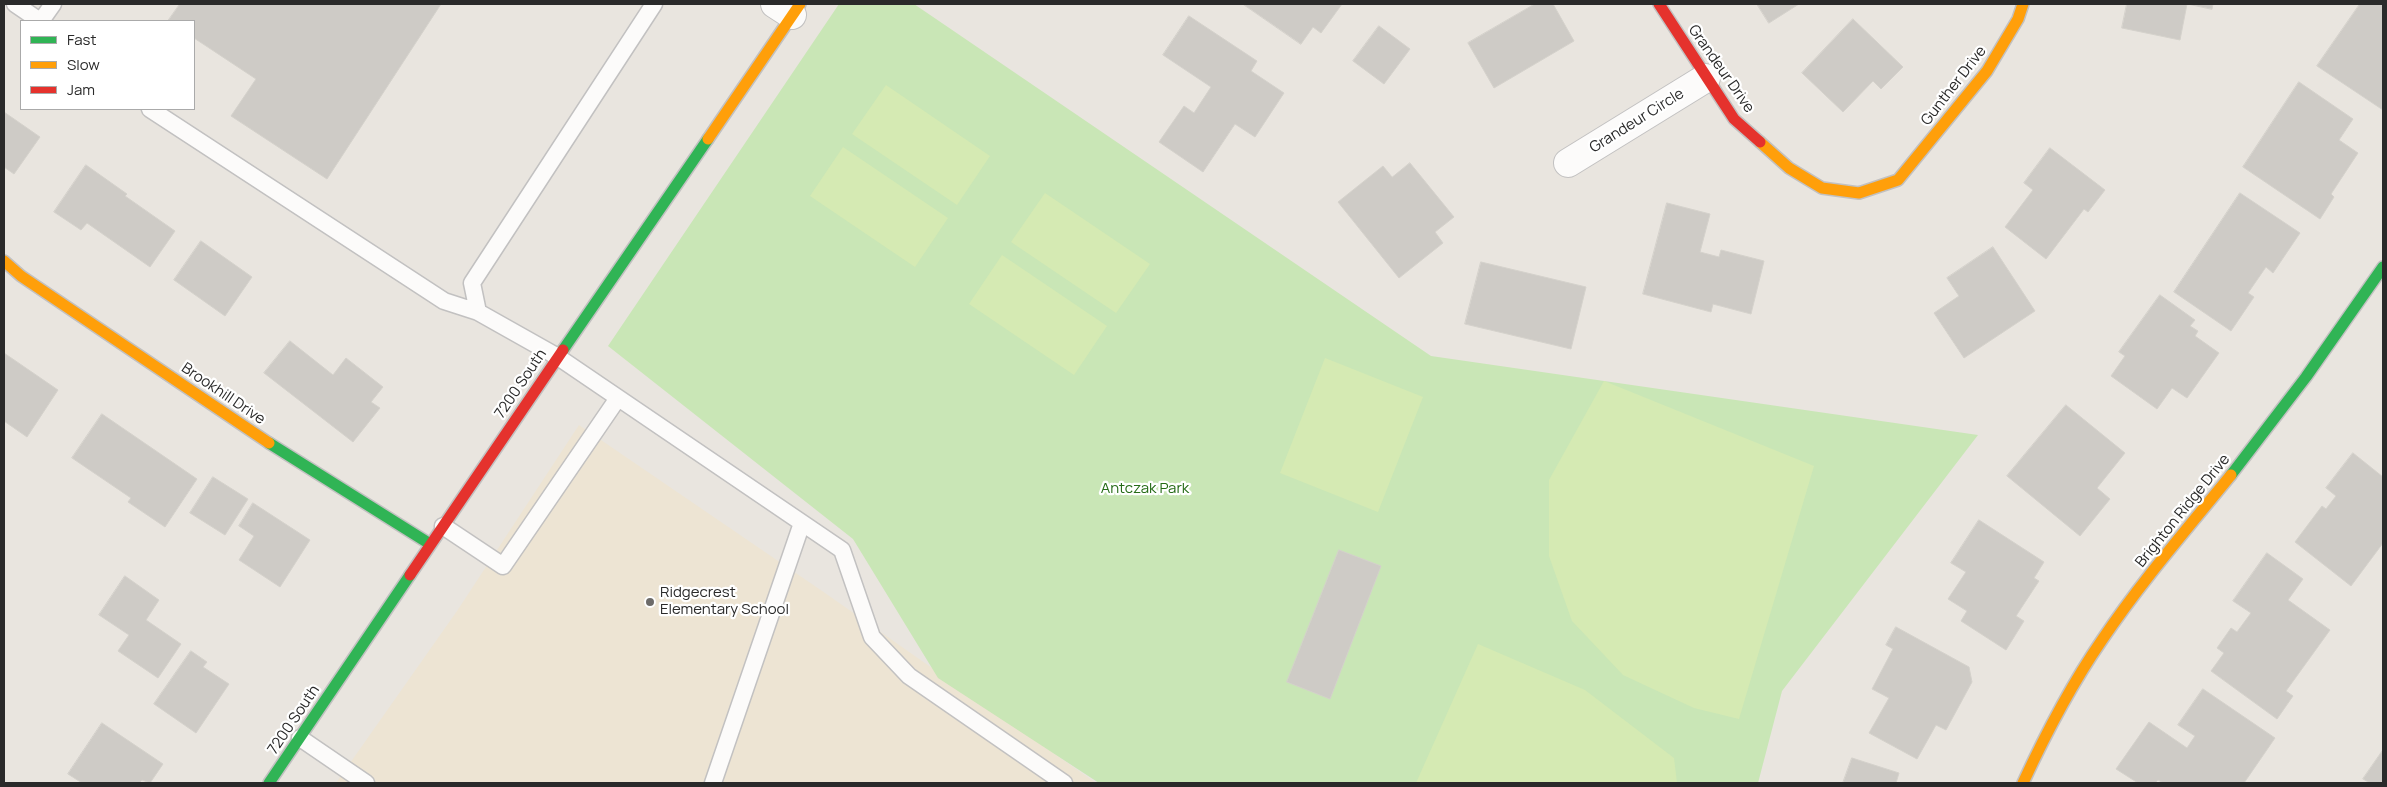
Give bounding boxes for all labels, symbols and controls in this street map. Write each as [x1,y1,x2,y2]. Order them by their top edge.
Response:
legend [20,20,195,110]
street label: Grandeur Drive [1684,22,1758,116]
text: Fast [67,29,96,50]
street label: Gunther Drive [1917,43,1991,129]
text: Slow [67,54,100,75]
text: Jam [67,79,95,100]
street label: Grandeur Circle [1587,85,1687,157]
street label: 7200 South [491,346,551,422]
street label: Brookhill Drive [178,359,268,429]
street label: Brighton Ridge Drive [2132,451,2234,571]
park label: Antczak Park [1101,480,1189,498]
place label: Ridgecrest Elementary School [660,584,789,619]
marker: Ridgecrest Elementary School [644,596,656,608]
street label: 7200 South [264,682,324,758]

